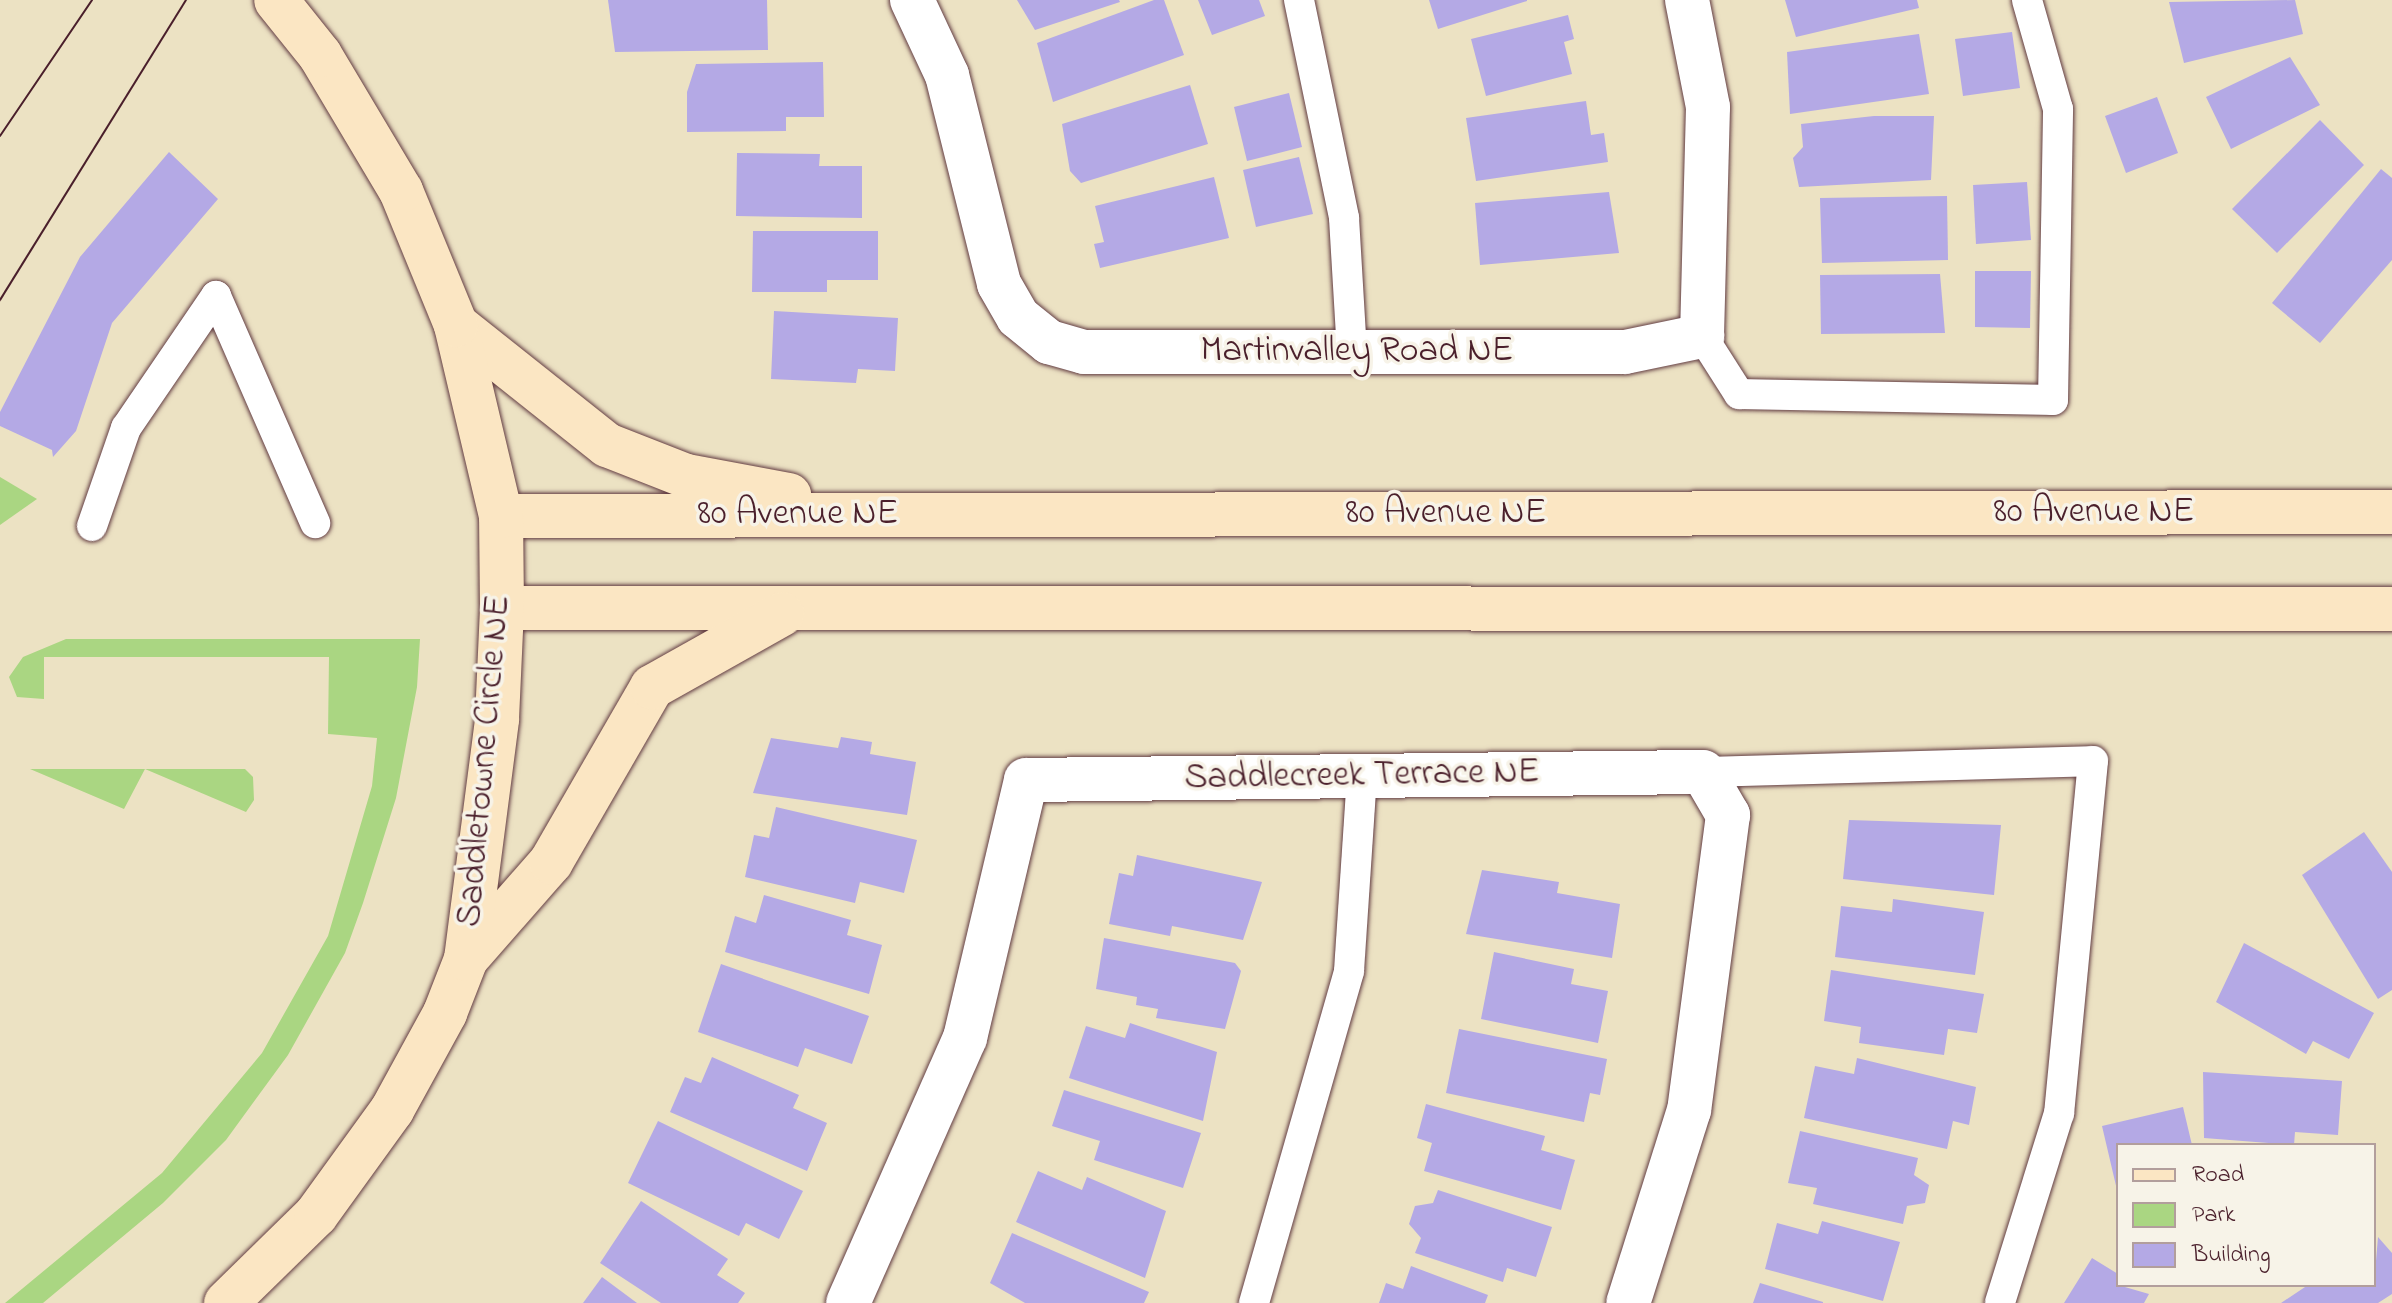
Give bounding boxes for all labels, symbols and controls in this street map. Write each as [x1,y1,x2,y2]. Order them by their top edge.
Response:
street label: Martinvalley Road NE [1201,330,1513,374]
street label: 80 Avenue NE [1994,491,2194,535]
street label: 80 Avenue NE [1346,492,1546,536]
street label: 80 Avenue NE [698,493,898,537]
street label: Saddletowne Circle NE [449,593,521,929]
street label: Saddlecreek Terrace NE [1184,751,1540,801]
legend [2116,1143,2376,1287]
text: Road [2192,1158,2244,1193]
text: Park [2192,1198,2235,1233]
text: Building [2192,1238,2271,1273]

